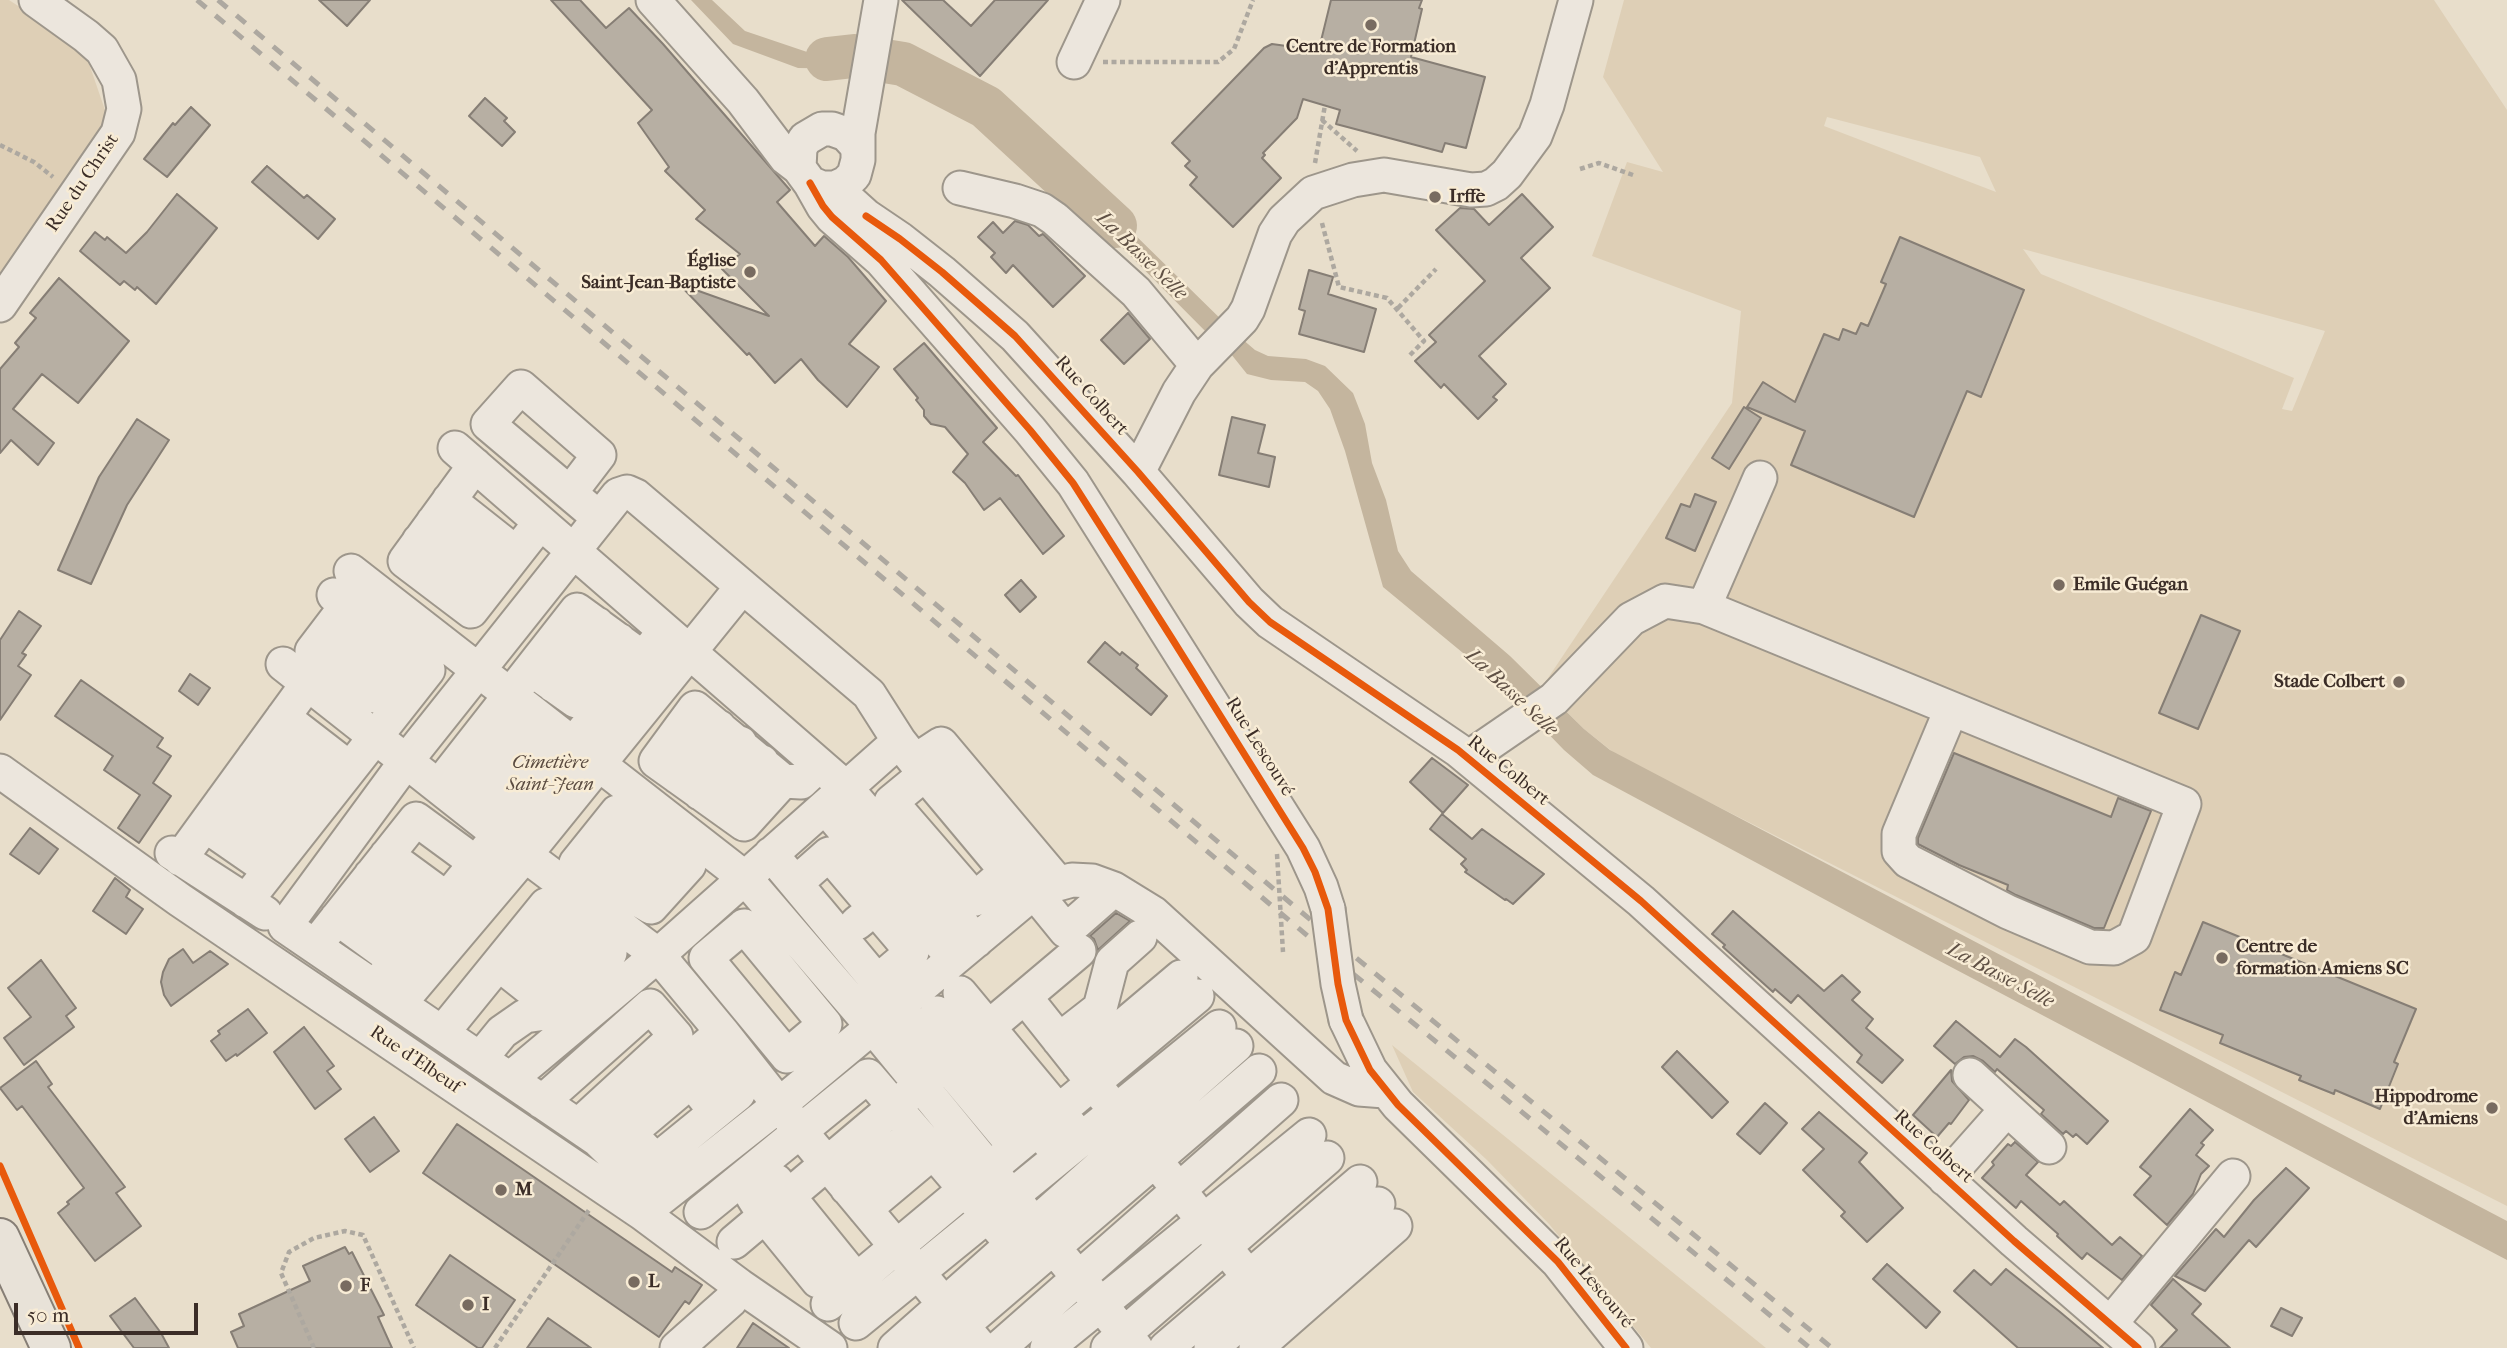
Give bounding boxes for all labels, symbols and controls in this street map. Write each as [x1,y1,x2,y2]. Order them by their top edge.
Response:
marker: Centre de Formation d'Apprentis [1363,17,1379,33]
place label: Centre de Formation d'Apprentis [1286,36,1456,80]
street label: Rue du Christ [42,130,124,236]
place label: Irffe [1449,186,1485,208]
marker: Irffe [1427,189,1443,205]
water label: La Basse Selle [1090,206,1192,306]
place label: Église Saint-Jean-Baptiste [581,250,736,294]
marker: Église Saint-Jean-Baptiste [742,264,758,280]
street label: Rue Colbert [1049,351,1133,441]
place label: Emile Guégan [2073,574,2188,596]
marker: Emile Guégan [2051,577,2067,593]
water label: La Basse Selle [1459,644,1563,742]
place label: Stade Colbert [2274,671,2385,693]
marker: Stade Colbert [2391,674,2407,690]
street label: Rue Lescouvé [1220,693,1298,801]
street label: Rue Colbert [1462,731,1554,811]
park label: Cimetière Saint-Jean [506,752,594,796]
place label: Centre de formation Amiens SC [2236,936,2409,980]
water label: La Basse Selle [1942,937,2058,1015]
marker: Centre de formation Amiens SC [2214,950,2230,966]
street label: Rue d'Elbeuf [365,1021,465,1099]
place label: Hippodrome d'Amiens [2374,1086,2478,1130]
marker: Hippodrome d'Amiens [2484,1100,2500,1116]
street label: Rue Colbert [1888,1105,1978,1189]
place label: M [515,1179,532,1201]
marker: M [493,1182,509,1198]
street label: Rue Lescouvé [1548,1233,1638,1333]
place label: L [648,1271,659,1293]
marker: L [626,1274,642,1290]
place label: F [360,1275,370,1297]
marker: F [338,1278,354,1294]
scale bar [18,1288,201,1332]
place label: I [482,1294,489,1316]
marker: I [460,1297,476,1313]
text: 50 m [27,1303,70,1327]

